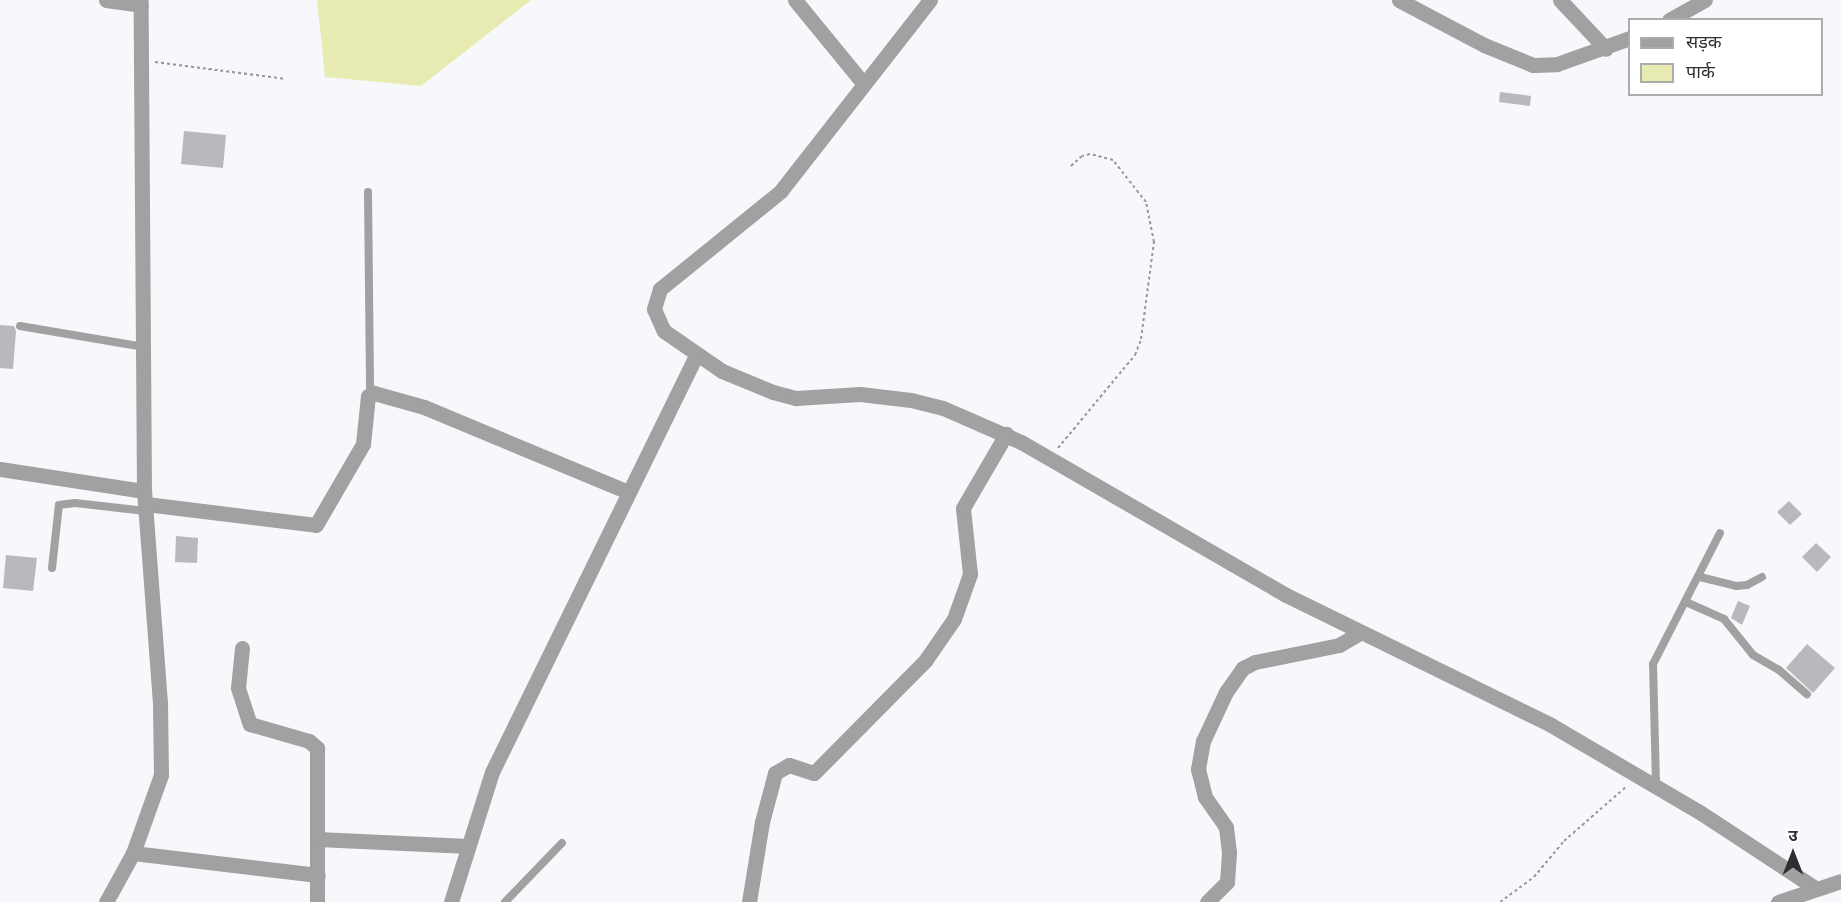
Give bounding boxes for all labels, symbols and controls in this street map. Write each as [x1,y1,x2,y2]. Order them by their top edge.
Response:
legend [1628,18,1823,96]
text: सड़क [1686,31,1722,53]
text: पार्क [1686,61,1715,83]
north arrow [1763,824,1823,884]
text: उ [1788,826,1798,845]

